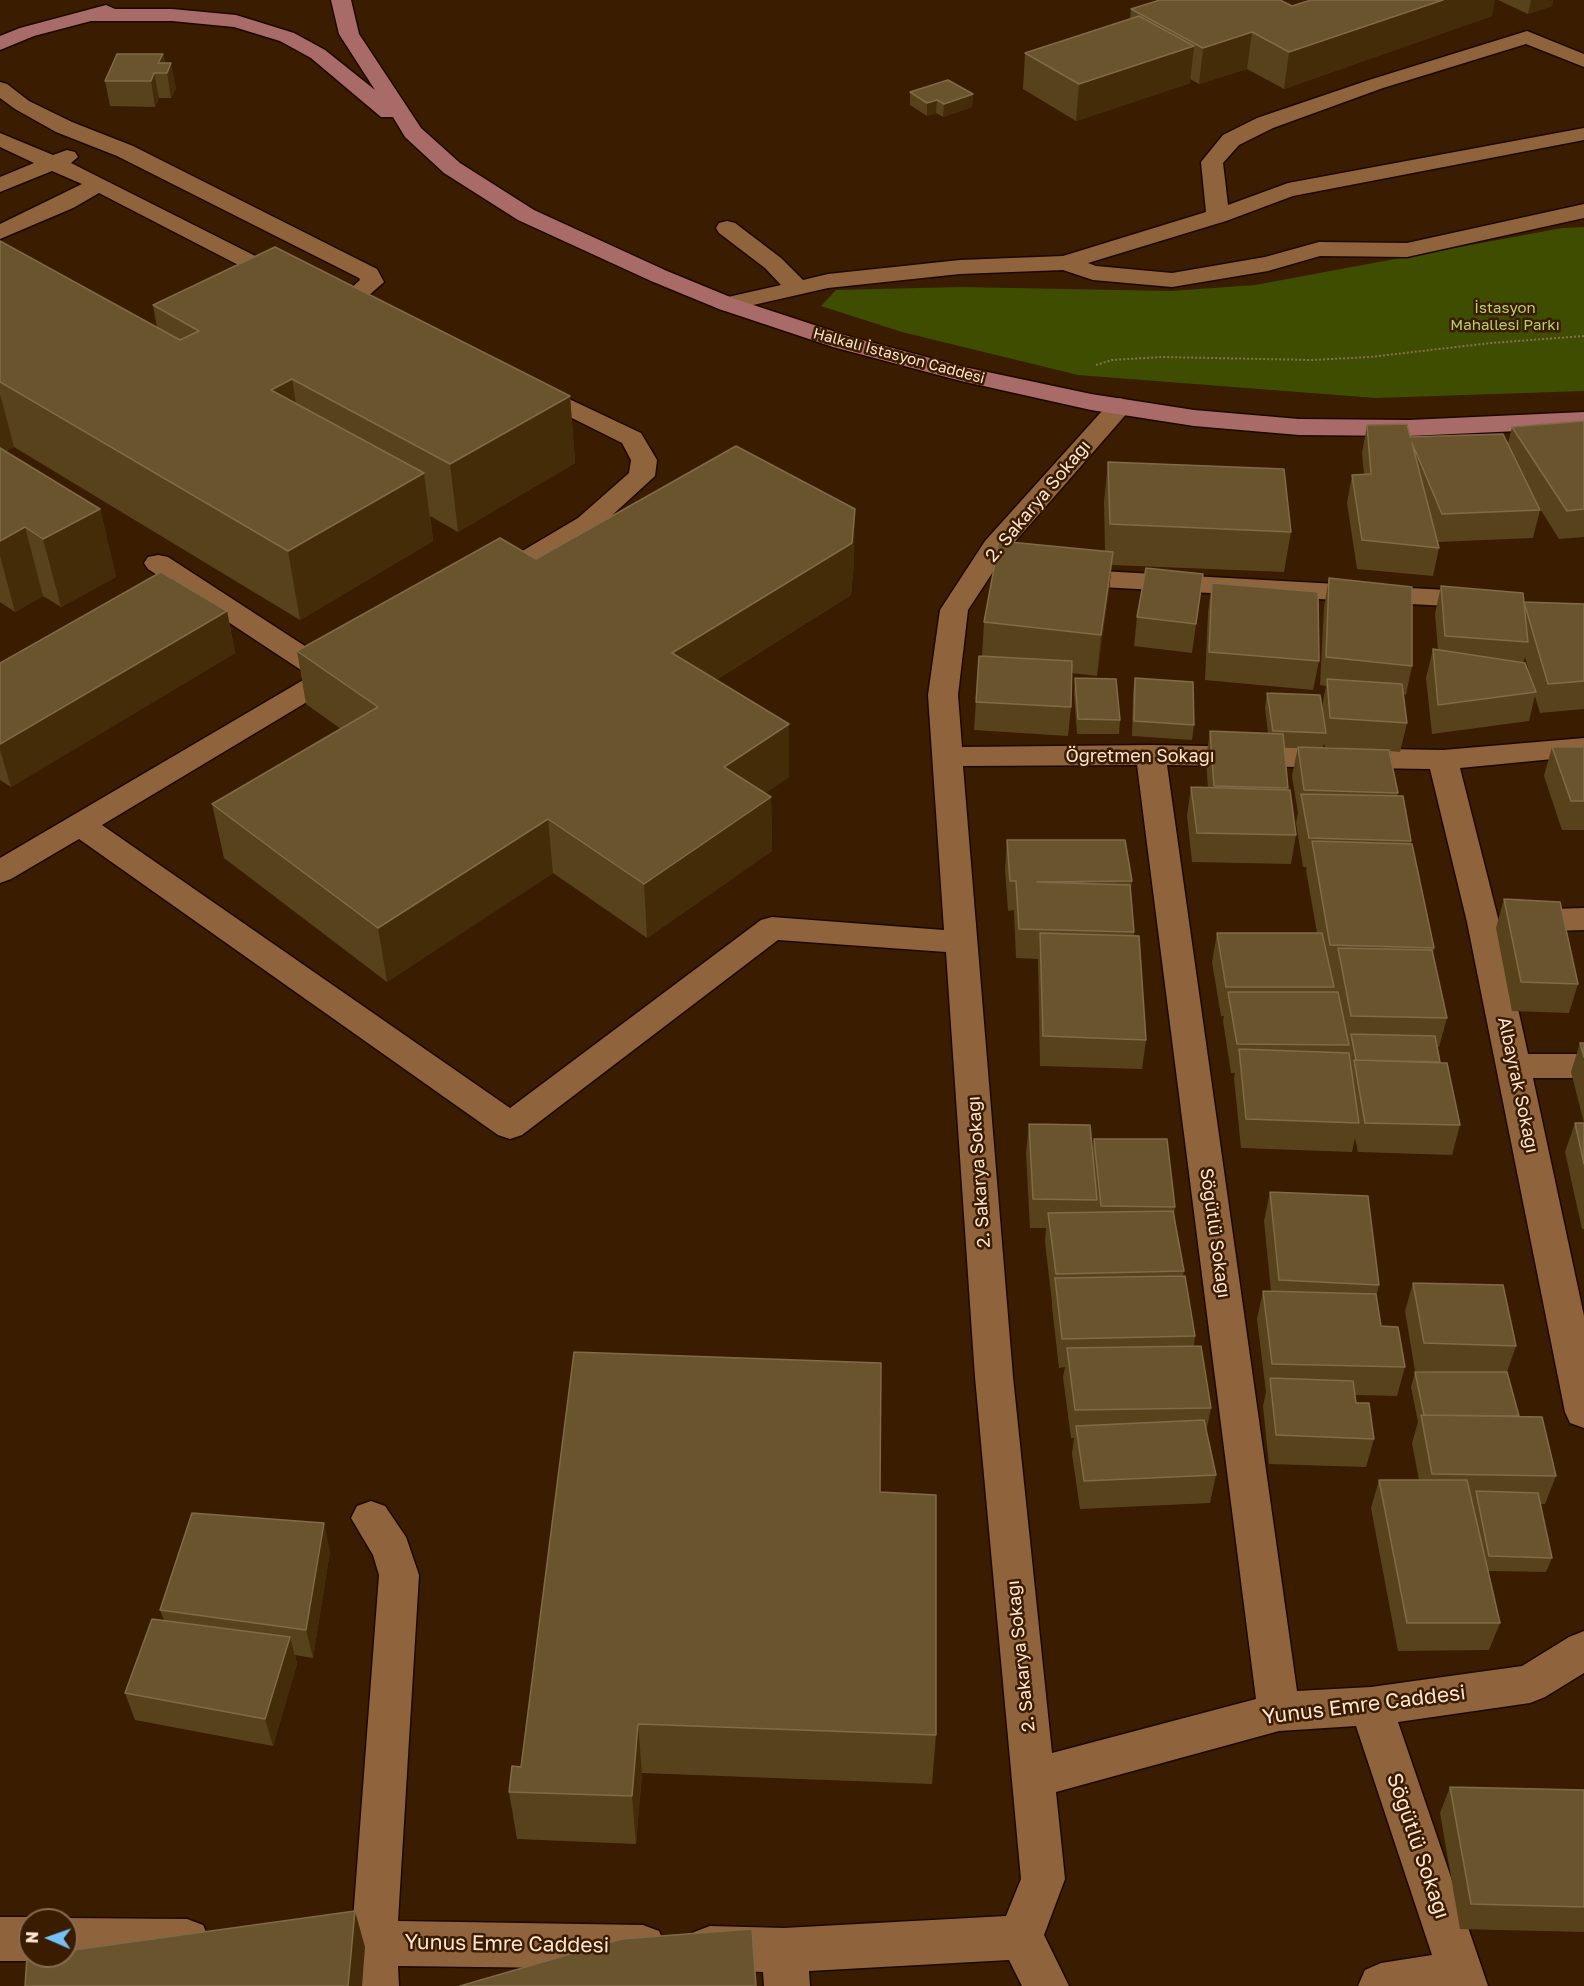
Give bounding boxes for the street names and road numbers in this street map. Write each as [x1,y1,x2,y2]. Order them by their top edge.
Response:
street label: Halkalı İstasyon Caddesi [811,324,987,388]
street label: 2. Sakarya Sokağı [981,436,1095,566]
street label: Öğretmen Sokağı [1065,745,1215,767]
street label: Albayrak Sokağı [1493,1015,1543,1155]
street label: 2. Sakarya Sokağı [963,1095,995,1249]
street label: Söğütlü Sokağı [1195,1167,1235,1299]
street label: 2. Sakarya Sokağı [1002,1579,1040,1733]
street label: Yunus Emre Caddesi [1261,1680,1467,1730]
street label: Söğütlü Sokağı [1381,1770,1455,1922]
street label: Yunus Emre Caddesi [404,1930,610,1958]

